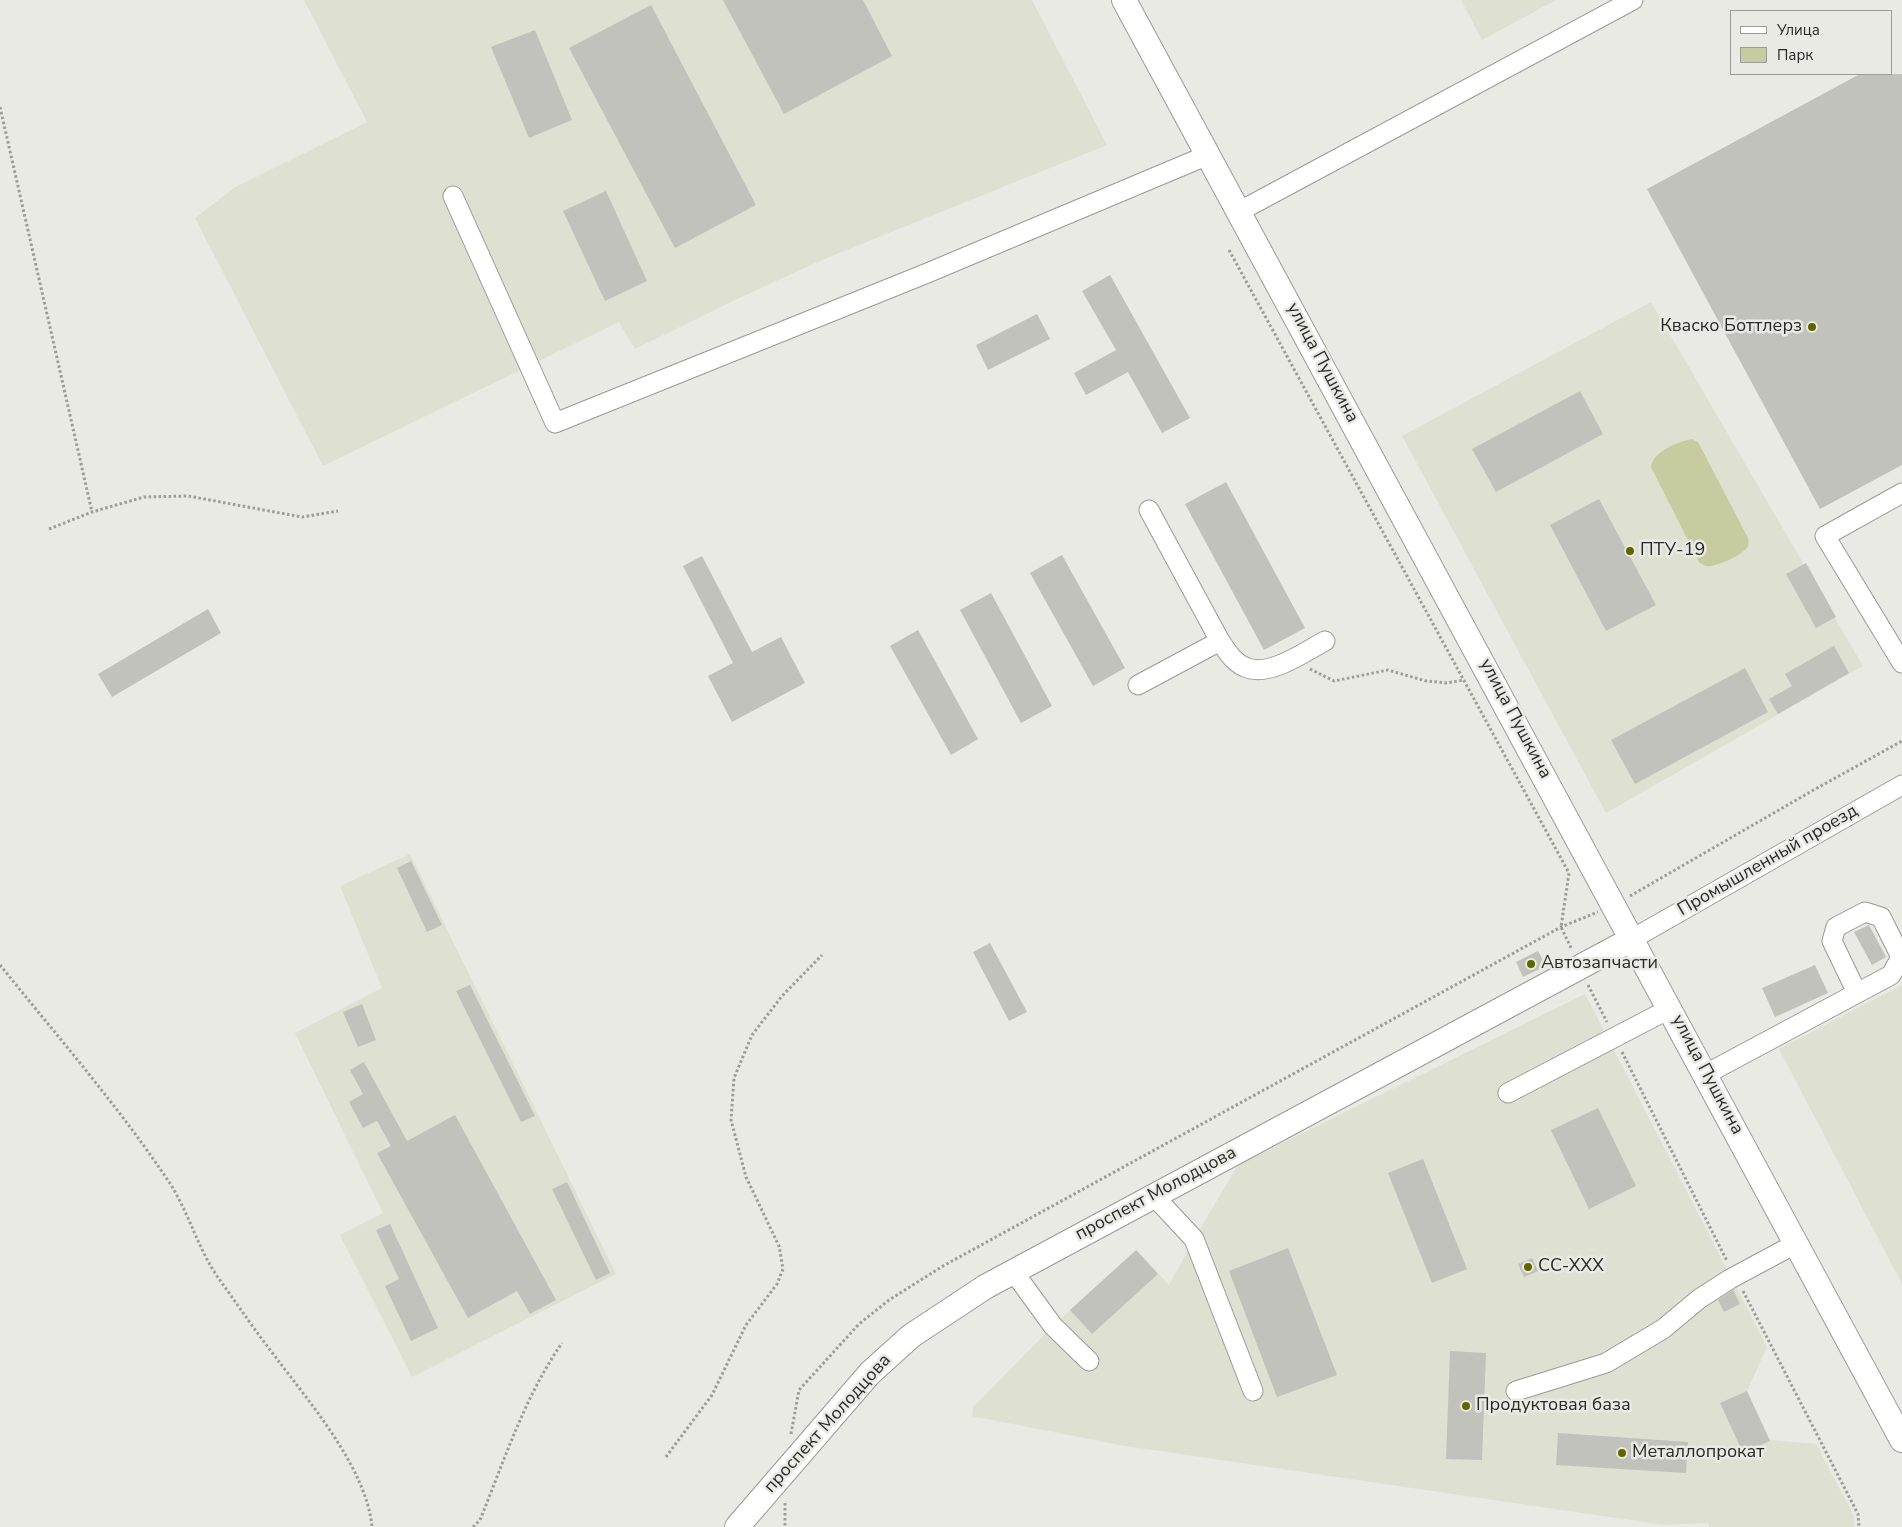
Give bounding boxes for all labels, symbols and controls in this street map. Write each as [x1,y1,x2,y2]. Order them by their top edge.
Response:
legend [1730,10,1892,75]
text: Улица [1777,20,1820,40]
text: Парк [1777,45,1813,65]
street label: улица Пушкина [1281,299,1363,427]
place label: Кваско Боттлерз [1660,316,1802,338]
marker: Кваско Боттлерз [1806,321,1818,333]
place label: ПТУ-19 [1640,540,1705,562]
marker: ПТУ-19 [1624,545,1636,557]
street label: улица Пушкина [1474,655,1556,783]
street label: Промышленный проезд [1674,801,1862,921]
place label: Автозапчасти [1541,953,1658,975]
marker: Автозапчасти [1525,958,1537,970]
street label: улица Пушкина [1666,1011,1748,1139]
street label: проспект Молодцова [1072,1142,1240,1246]
place label: СС-ХХХ [1538,1256,1604,1278]
marker: СС-ХХХ [1522,1261,1534,1273]
street label: проспект Молодцова [760,1350,896,1498]
place label: Продуктовая база [1476,1395,1631,1417]
marker: Продуктовая база [1460,1400,1472,1412]
place label: Металлопрокат [1632,1442,1764,1464]
marker: Металлопрокат [1616,1447,1628,1459]

